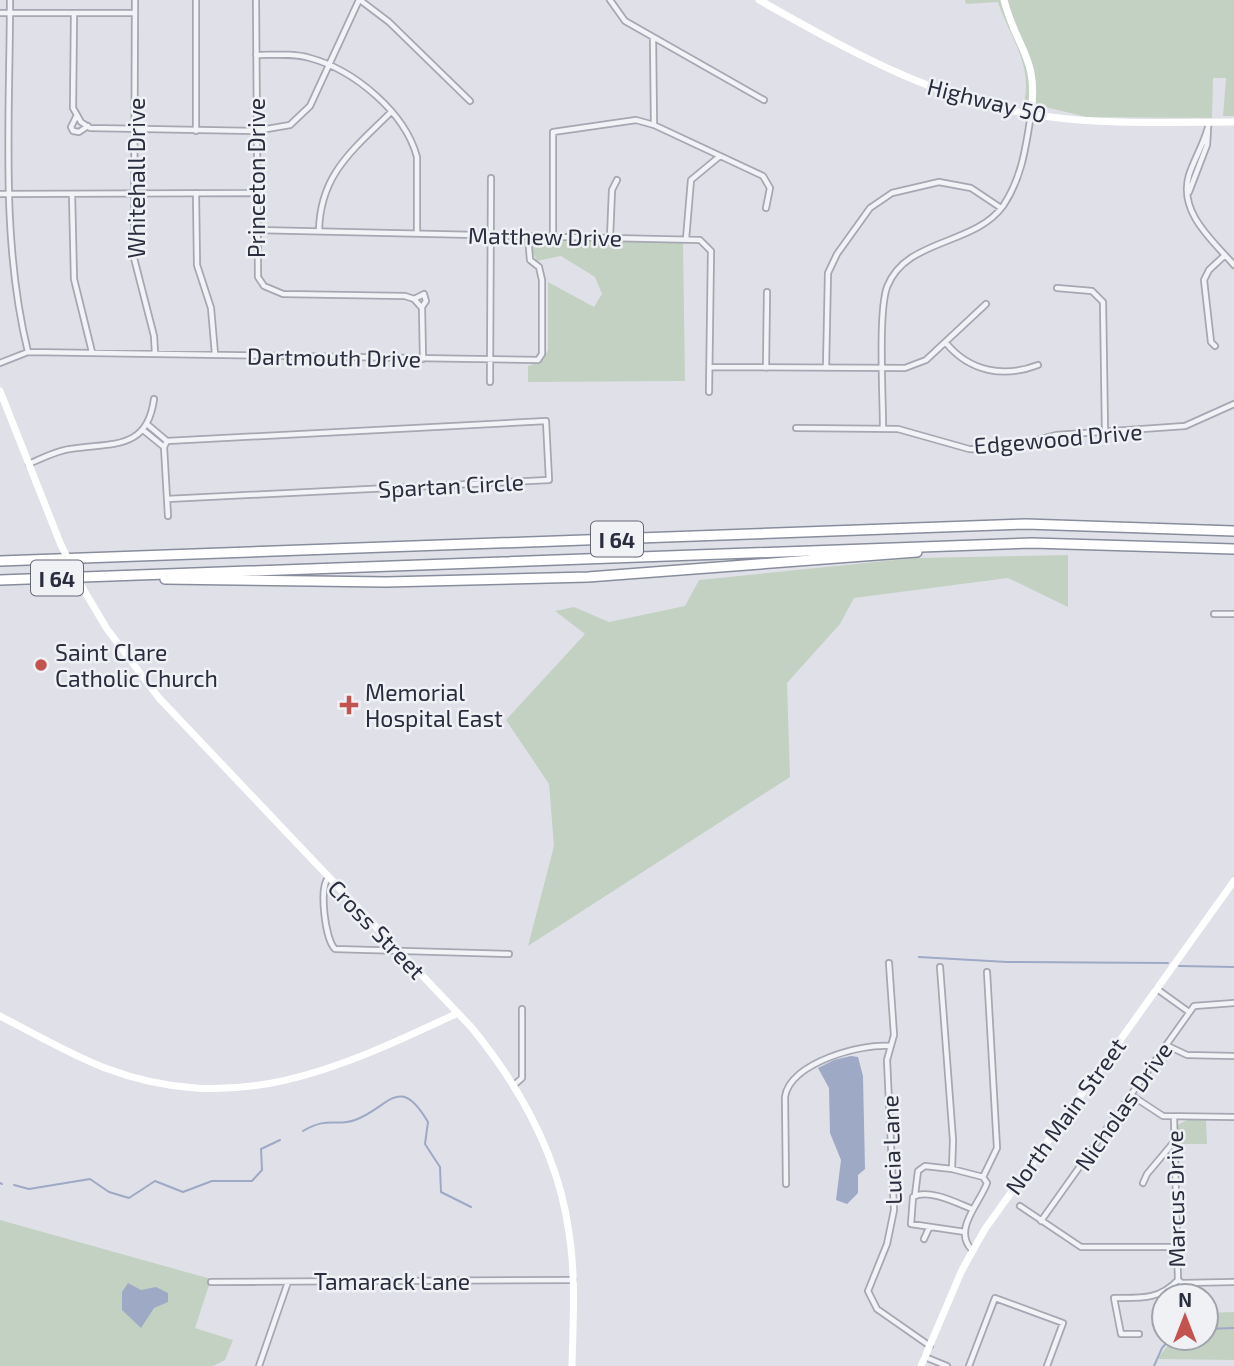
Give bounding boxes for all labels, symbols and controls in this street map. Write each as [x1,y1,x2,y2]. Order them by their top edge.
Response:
street label: Highway 50 [925,72,1049,128]
street label: Whitehall Drive [122,98,150,258]
street label: Princeton Drive [242,98,270,258]
street label: Matthew Drive [468,221,622,251]
street label: Dartmouth Drive [247,341,421,373]
street label: Edgewood Drive [973,417,1143,459]
street label: Spartan Circle [377,467,525,503]
road number: I 64 [591,522,643,556]
road number: I 64 [31,560,83,596]
place label: Saint Clare Catholic Church [55,638,218,692]
marker: Saint Clare Catholic Church [33,657,49,673]
place label: Memorial Hospital East [365,678,503,732]
marker: Memorial Hospital East [339,695,359,715]
street label: Cross Street [323,873,432,985]
street label: North Main Street [999,1032,1131,1200]
street label: Nicholas Drive [1068,1036,1178,1176]
street label: Lucia Lane [875,1095,907,1205]
street label: Marcus Drive [1160,1130,1190,1268]
street label: Tamarack Lane [314,1267,470,1295]
north arrow [1150,1282,1220,1352]
text: N [1178,1288,1192,1311]

